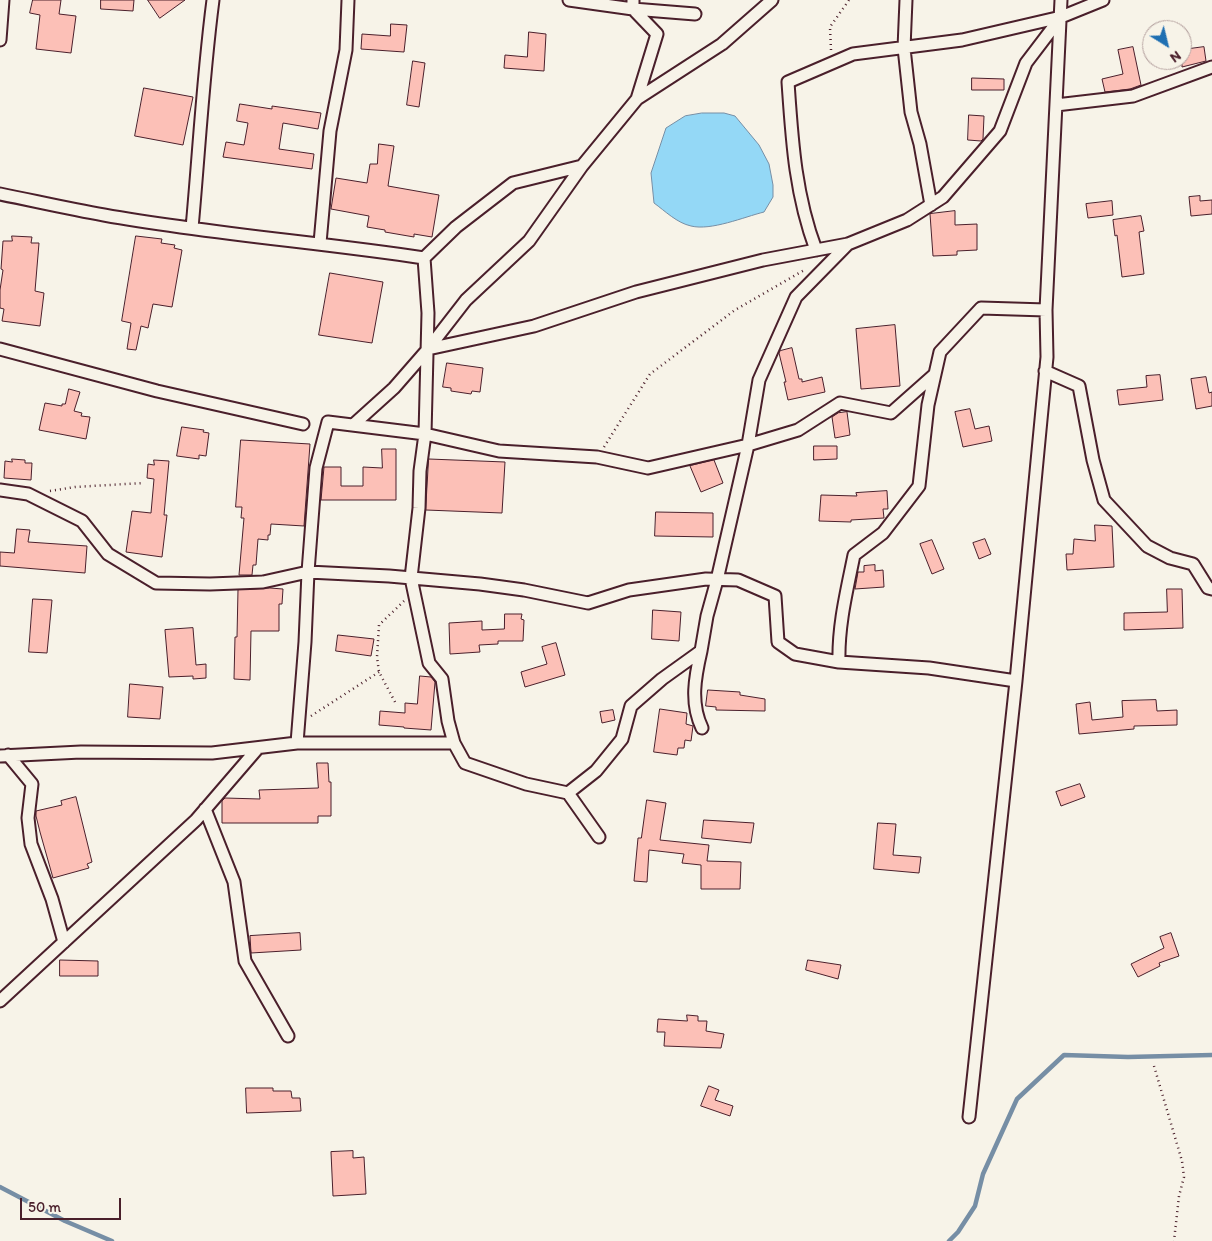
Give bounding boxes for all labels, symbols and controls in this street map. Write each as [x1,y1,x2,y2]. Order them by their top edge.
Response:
north arrow [1142,20,1192,70]
text: N [1167,47,1184,66]
scale bar [22,1188,124,1220]
text: 50 m [28,1198,61,1216]

